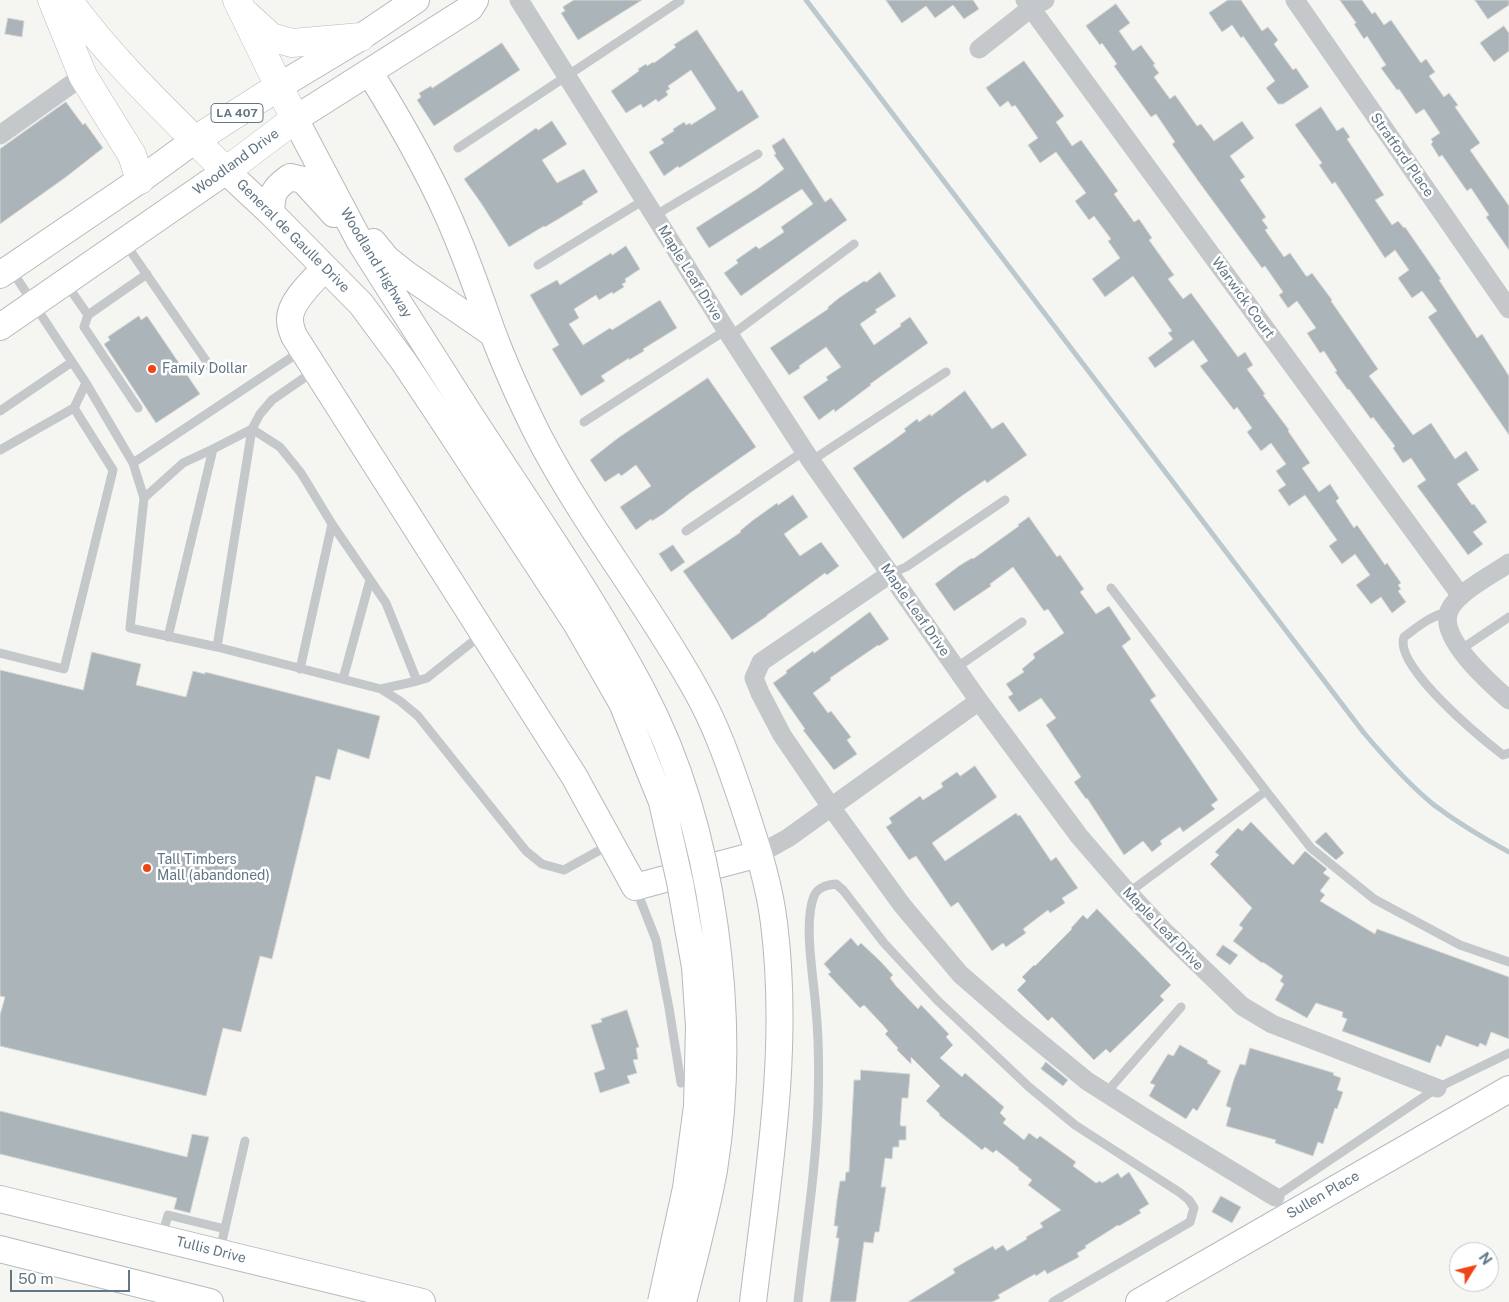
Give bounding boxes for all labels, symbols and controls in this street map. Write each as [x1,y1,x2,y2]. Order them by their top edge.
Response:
road number: LA 407 [211,104,263,122]
street label: Stratford Place [1367,110,1437,200]
street label: Woodland Drive [190,125,282,199]
street label: General de Gaulle Drive [233,176,353,296]
street label: Woodland Highway [337,205,415,321]
street label: Maple Leaf Drive [654,222,726,324]
street label: Warwick Court [1208,254,1278,342]
place label: Family Dollar [162,361,247,377]
marker: Family Dollar [146,363,158,375]
street label: Maple Leaf Drive [877,560,953,660]
place label: Tall Timbers Mall (abandoned) [157,852,270,884]
marker: Tall Timbers Mall (abandoned) [141,862,153,874]
street label: Maple Leaf Drive [1119,884,1207,974]
street label: Sullen Place [1284,1167,1362,1223]
street label: Tullis Drive [174,1233,248,1267]
north arrow [1449,1242,1499,1292]
text: N [1476,1250,1495,1268]
scale bar [12,1260,132,1292]
text: 50 m [18,1270,53,1287]

